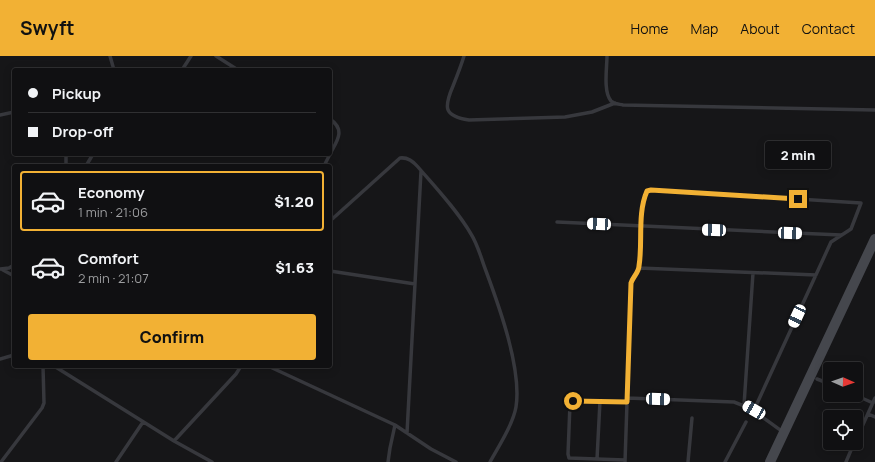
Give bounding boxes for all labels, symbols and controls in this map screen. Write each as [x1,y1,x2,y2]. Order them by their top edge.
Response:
text: Swyft [20,15,74,41]
text: Home [631,19,668,38]
text: Map [690,19,718,38]
text: About [740,19,780,38]
text: Contact [802,19,855,38]
text: Pickup [52,83,101,104]
text: Drop-off [52,121,113,142]
callout: 2 min [765,141,831,169]
text: 2 min [781,146,815,164]
text: Economy [78,182,145,203]
icon: car [30,183,66,219]
route end [789,190,807,208]
text: $1.20 [274,191,314,212]
text: 1 min · 21:06 [78,203,148,221]
car [587,217,611,231]
car [702,224,726,236]
car [778,227,802,239]
text: Comfort [78,248,139,269]
icon: car [30,249,66,285]
text: $1.63 [275,257,314,278]
text: 2 min · 21:07 [78,269,149,287]
car [786,303,808,329]
button: Confirm [28,314,316,360]
north arrow [823,362,863,402]
map controls [823,362,863,450]
route start [564,392,582,410]
car [646,393,670,405]
car [741,399,767,421]
button: locate [823,410,863,450]

